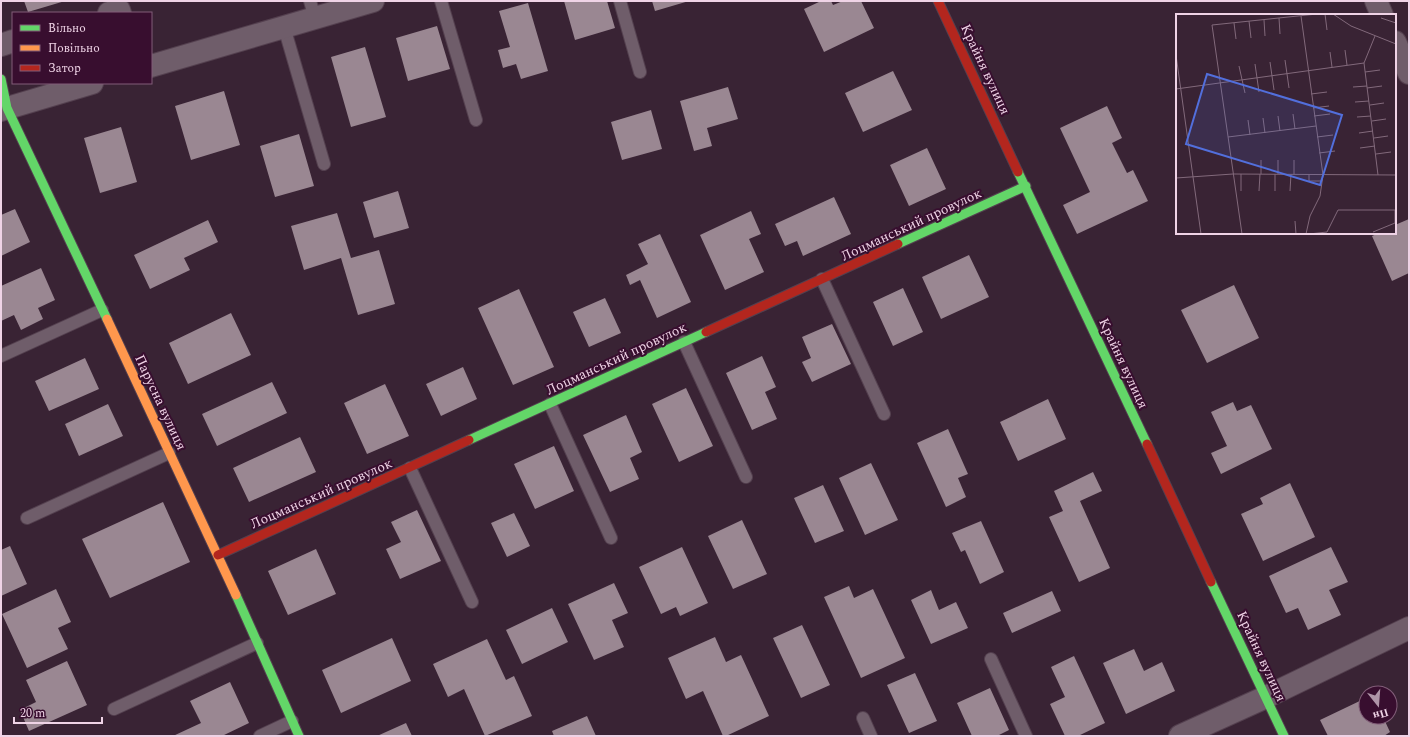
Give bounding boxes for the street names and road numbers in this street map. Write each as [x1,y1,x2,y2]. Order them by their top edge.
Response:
street label: Крайня вулиця [955,20,1016,118]
street label: Лоцманський провулок [837,182,985,266]
street label: Крайня вулиця [1093,314,1154,412]
street label: Лоцманський провулок [542,316,690,400]
street label: Парусна вулиця [129,351,192,453]
street label: Лоцманський провулок [247,453,396,534]
street label: Крайня вулиця [1231,607,1292,705]

